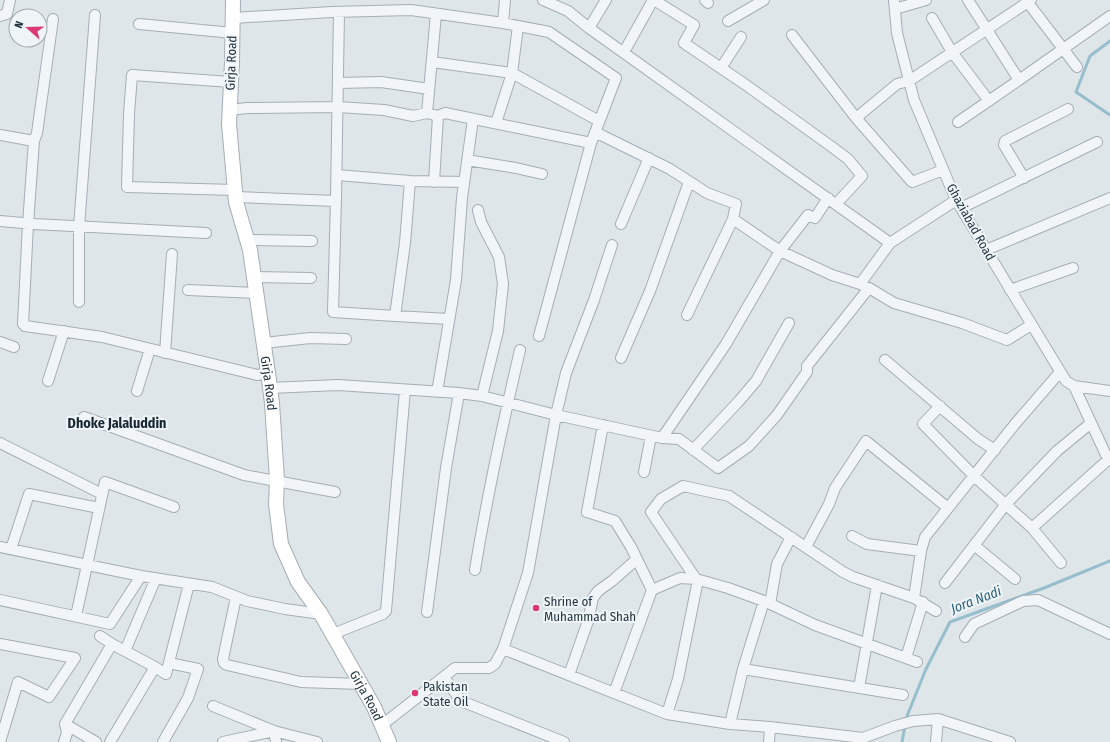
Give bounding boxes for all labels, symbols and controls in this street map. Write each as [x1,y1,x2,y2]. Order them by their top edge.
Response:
north arrow [8,8,48,48]
text: N [12,19,26,30]
street label: Girja Road [223,35,239,91]
street label: Ghaziabad Road [944,181,998,263]
street label: Girja Road [258,355,280,411]
district label: Dhoke Jalaluddin [68,415,166,432]
water label: Jora Nadi [947,582,1004,618]
place label: Shrine of Muhammad Shah [544,594,636,624]
marker: Shrine of Muhammad Shah [531,603,541,613]
street label: Girja Road [347,668,386,723]
place label: Pakistan State Oil [423,679,469,709]
marker: Pakistan State Oil [410,688,420,698]

